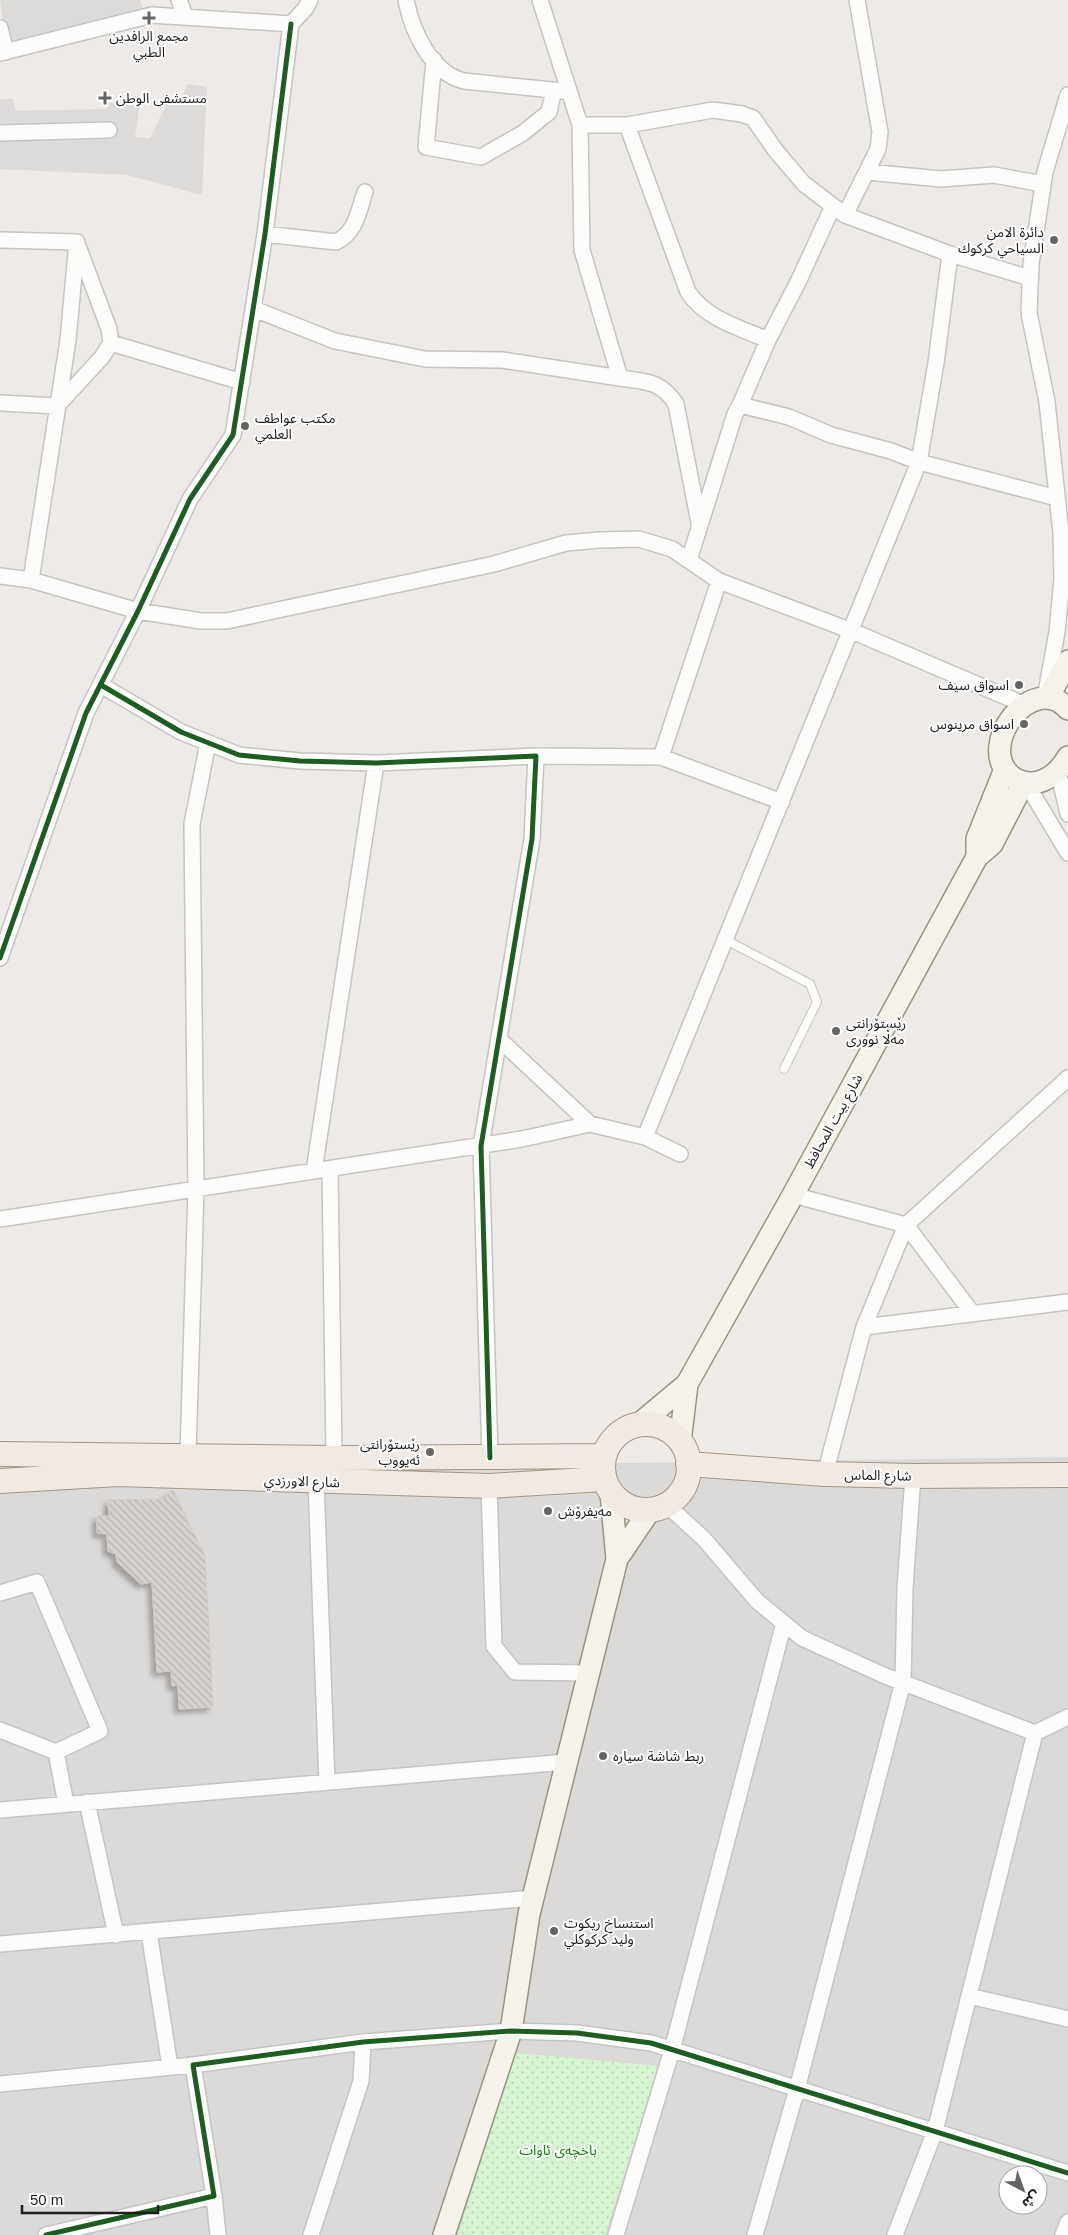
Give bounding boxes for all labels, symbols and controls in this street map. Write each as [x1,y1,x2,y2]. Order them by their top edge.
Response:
marker: مجمع الرافدين الطبي [142,11,156,25]
place label: مجمع الرافدين الطبي [109,28,189,63]
place label: مستشفى الوطن [116,90,207,107]
marker: مستشفى الوطن [98,91,112,105]
place label: دائرة الامن السياحي كركوك [958,224,1044,259]
marker: دائرة الامن السياحي كركوك [1048,234,1060,246]
place label: مكتب عواطف العلمي [255,410,336,445]
marker: مكتب عواطف العلمي [239,420,251,432]
place label: اسواق سيف [938,677,1009,694]
marker: اسواق سيف [1013,679,1025,691]
place label: اسواق مرينوس [930,716,1014,733]
marker: اسواق مرينوس [1018,718,1030,730]
place label: رێستۆرانتی مەڵا نووری [846,1015,906,1048]
marker: رێستۆرانتی مەڵا نووری [830,1025,842,1037]
street label: شارع بيت المحافظ [800,1071,868,1172]
place label: رێستۆرانتی ئەیووب [360,1436,420,1469]
marker: رێستۆرانتی ئەیووب [424,1446,436,1458]
street label: شارع الماس [844,1466,912,1487]
street label: شارع الاورزدي [264,1472,340,1494]
place label: مەیفرۆش [558,1503,612,1520]
marker: مەیفرۆش [542,1505,554,1517]
place label: ربط شاشة سياره [613,1748,704,1765]
marker: ربط شاشة سياره [597,1750,609,1762]
place label: استنساخ ريكوت وليد كركوكلي [564,1915,654,1950]
marker: استنساخ ريكوت وليد كركوكلي [548,1925,560,1937]
park label: باخچەی ئاوات [519,2142,597,2160]
north arrow [998,2165,1048,2215]
scale bar [22,2182,159,2214]
text: ش [1019,2187,1044,2212]
text: 50 m [30,2191,63,2208]

